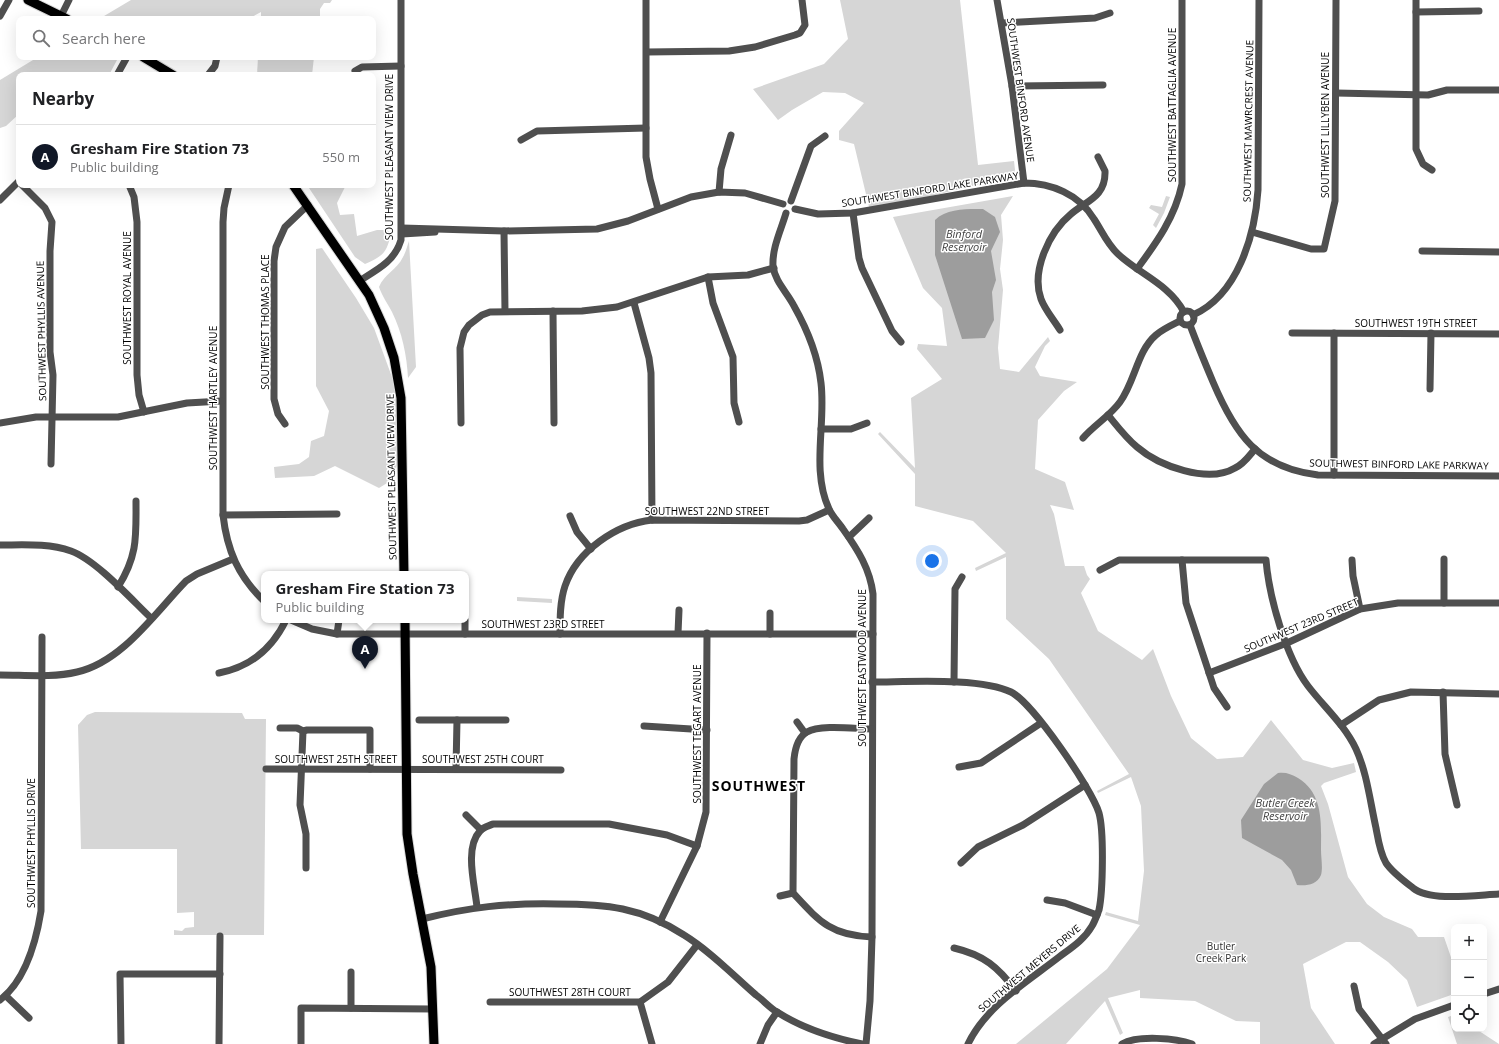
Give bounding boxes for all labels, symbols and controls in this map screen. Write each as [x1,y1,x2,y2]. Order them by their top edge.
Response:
search box [16,16,376,60]
street label: SOUTHWEST BINFORD AVENUE [1004,17,1038,163]
icon: search [30,27,52,49]
text: Search here [62,28,146,48]
street label: SOUTHWEST BATTAGLIA AVENUE [1165,28,1179,182]
street label: SOUTHWEST MAWRCREST AVENUE [1240,40,1256,202]
street label: SOUTHWEST LILLYBEN AVENUE [1318,52,1332,198]
street label: SOUTHWEST PLEASANT VIEW DRIVE [382,74,396,240]
text: Nearby [32,87,94,110]
text: Gresham Fire Station 73 [70,138,249,158]
text: A [41,148,49,166]
text: 550 m [322,148,360,166]
text: Public building [70,158,159,176]
street label: SOUTHWEST BINFORD LAKE PARKWAY [840,168,1020,210]
water label: Binford Reservoir [942,226,987,254]
street label: SOUTHWEST ROYAL AVENUE [120,231,134,365]
street label: SOUTHWEST THOMAS PLACE [258,254,272,390]
street label: SOUTHWEST PHYLLIS AVENUE [33,261,49,401]
street label: SOUTHWEST 19TH STREET [1355,316,1478,330]
street label: SOUTHWEST HARTLEY AVENUE [206,326,220,470]
street label: SOUTHWEST PLEASANT VIEW DRIVE [383,394,399,560]
street label: SOUTHWEST BINFORD LAKE PARKWAY [1309,455,1489,473]
street label: SOUTHWEST 22ND STREET [645,504,770,518]
your location [922,551,942,571]
popup [261,571,469,623]
text: Gresham Fire Station 73 [275,578,455,598]
street label: SOUTHWEST EASTWOOD AVENUE [855,589,869,747]
street label: SOUTHWEST 23RD STREET [1242,594,1361,655]
text: Public building [275,598,364,616]
street label: SOUTHWEST 23RD STREET [481,617,605,631]
pin: A [352,636,378,669]
street label: SOUTHWEST TEGART AVENUE [690,665,704,803]
street label: SOUTHWEST 25TH STREET [275,752,398,766]
street label: SOUTHWEST 25TH COURT [422,752,544,766]
district label: SOUTHWEST [712,776,806,795]
street label: SOUTHWEST PHYLLIS DRIVE [24,778,38,908]
water label: Butler Creek Reservoir [1255,795,1315,823]
street label: SOUTHWEST MEYERS DRIVE [975,921,1083,1015]
map controls [1451,924,1487,1032]
button: + [1451,924,1487,960]
park label: Butler Creek Park [1196,939,1247,965]
button: − [1451,960,1487,996]
street label: SOUTHWEST 28TH COURT [509,985,631,999]
button: locate [1451,996,1487,1032]

